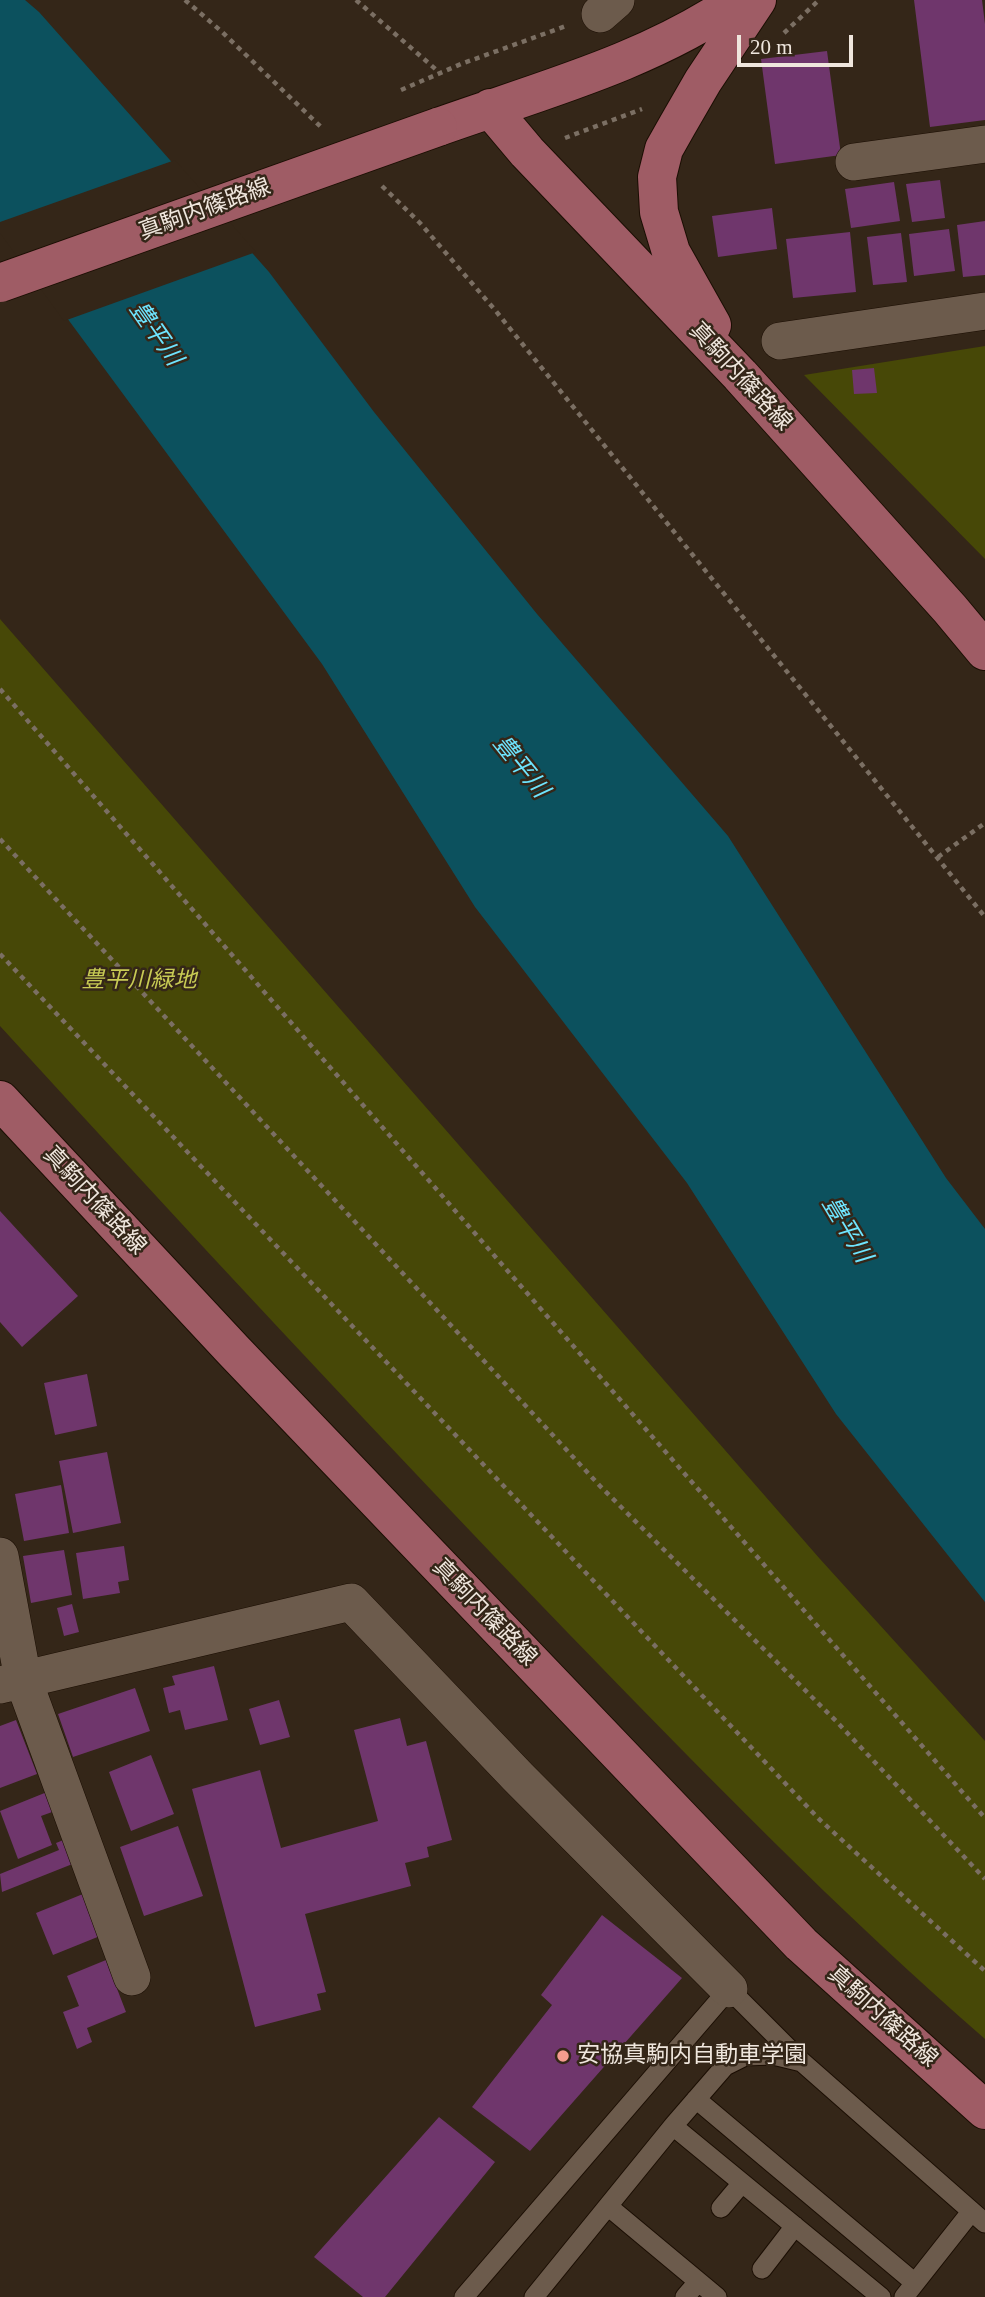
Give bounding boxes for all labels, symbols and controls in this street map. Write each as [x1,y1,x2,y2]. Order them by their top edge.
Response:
scale bar [740,21,856,65]
text: 20 m [750,35,793,59]
street label: 真駒内篠路線 [135,173,275,247]
water label: 豊平川 [123,296,187,372]
street label: 真駒内篠路線 [683,317,797,437]
water label: 豊平川 [486,730,554,804]
park label: 豊平川緑地 [82,967,196,995]
street label: 真駒内篠路線 [37,1141,151,1261]
water label: 豊平川 [815,1192,877,1268]
street label: 真駒内篠路線 [426,1554,542,1672]
street label: 真駒内篠路線 [821,1961,943,2073]
place label: 安協真駒内自動車学園 [577,2042,807,2070]
marker: 安協真駒内自動車学園 [555,2048,571,2064]

